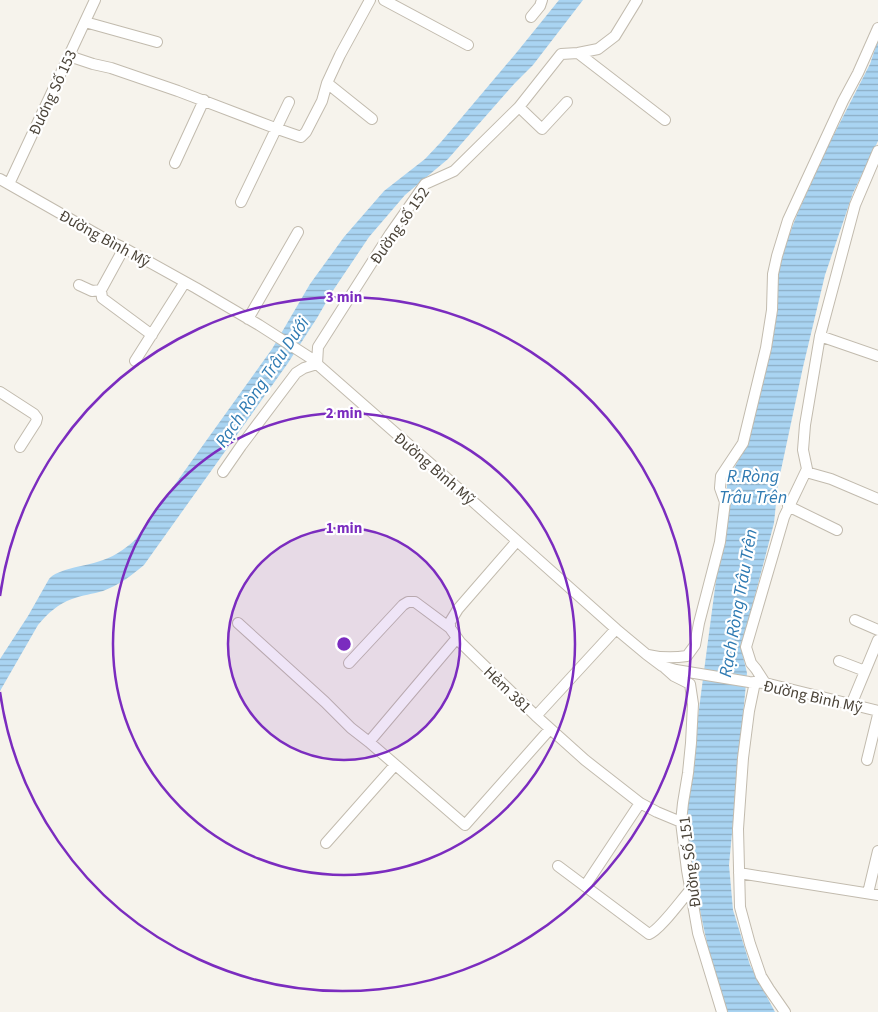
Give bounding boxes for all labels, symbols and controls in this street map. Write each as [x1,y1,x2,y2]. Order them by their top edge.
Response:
street label: Đương Số 153 [24,46,82,139]
street label: Đường số 152 [365,182,435,269]
street label: Đường Bình Mỹ [55,205,154,273]
text: 3 min [326,287,362,308]
water label: Rạch Ròng Trâu Dưới [209,312,316,452]
text: 2 min [326,403,362,424]
street label: Đường Bình Mỹ [389,427,480,510]
water label: R.Ròng Trâu Trên [719,464,787,510]
text: 1 min [326,518,362,539]
water label: Rạch Ròng Trâu Trên [713,527,764,679]
centre of rings [335,635,353,653]
street label: Hẻm 381 [479,661,536,718]
street label: Đường Bình Mỹ [761,675,865,719]
street label: Đường Số 151 [673,815,707,909]

